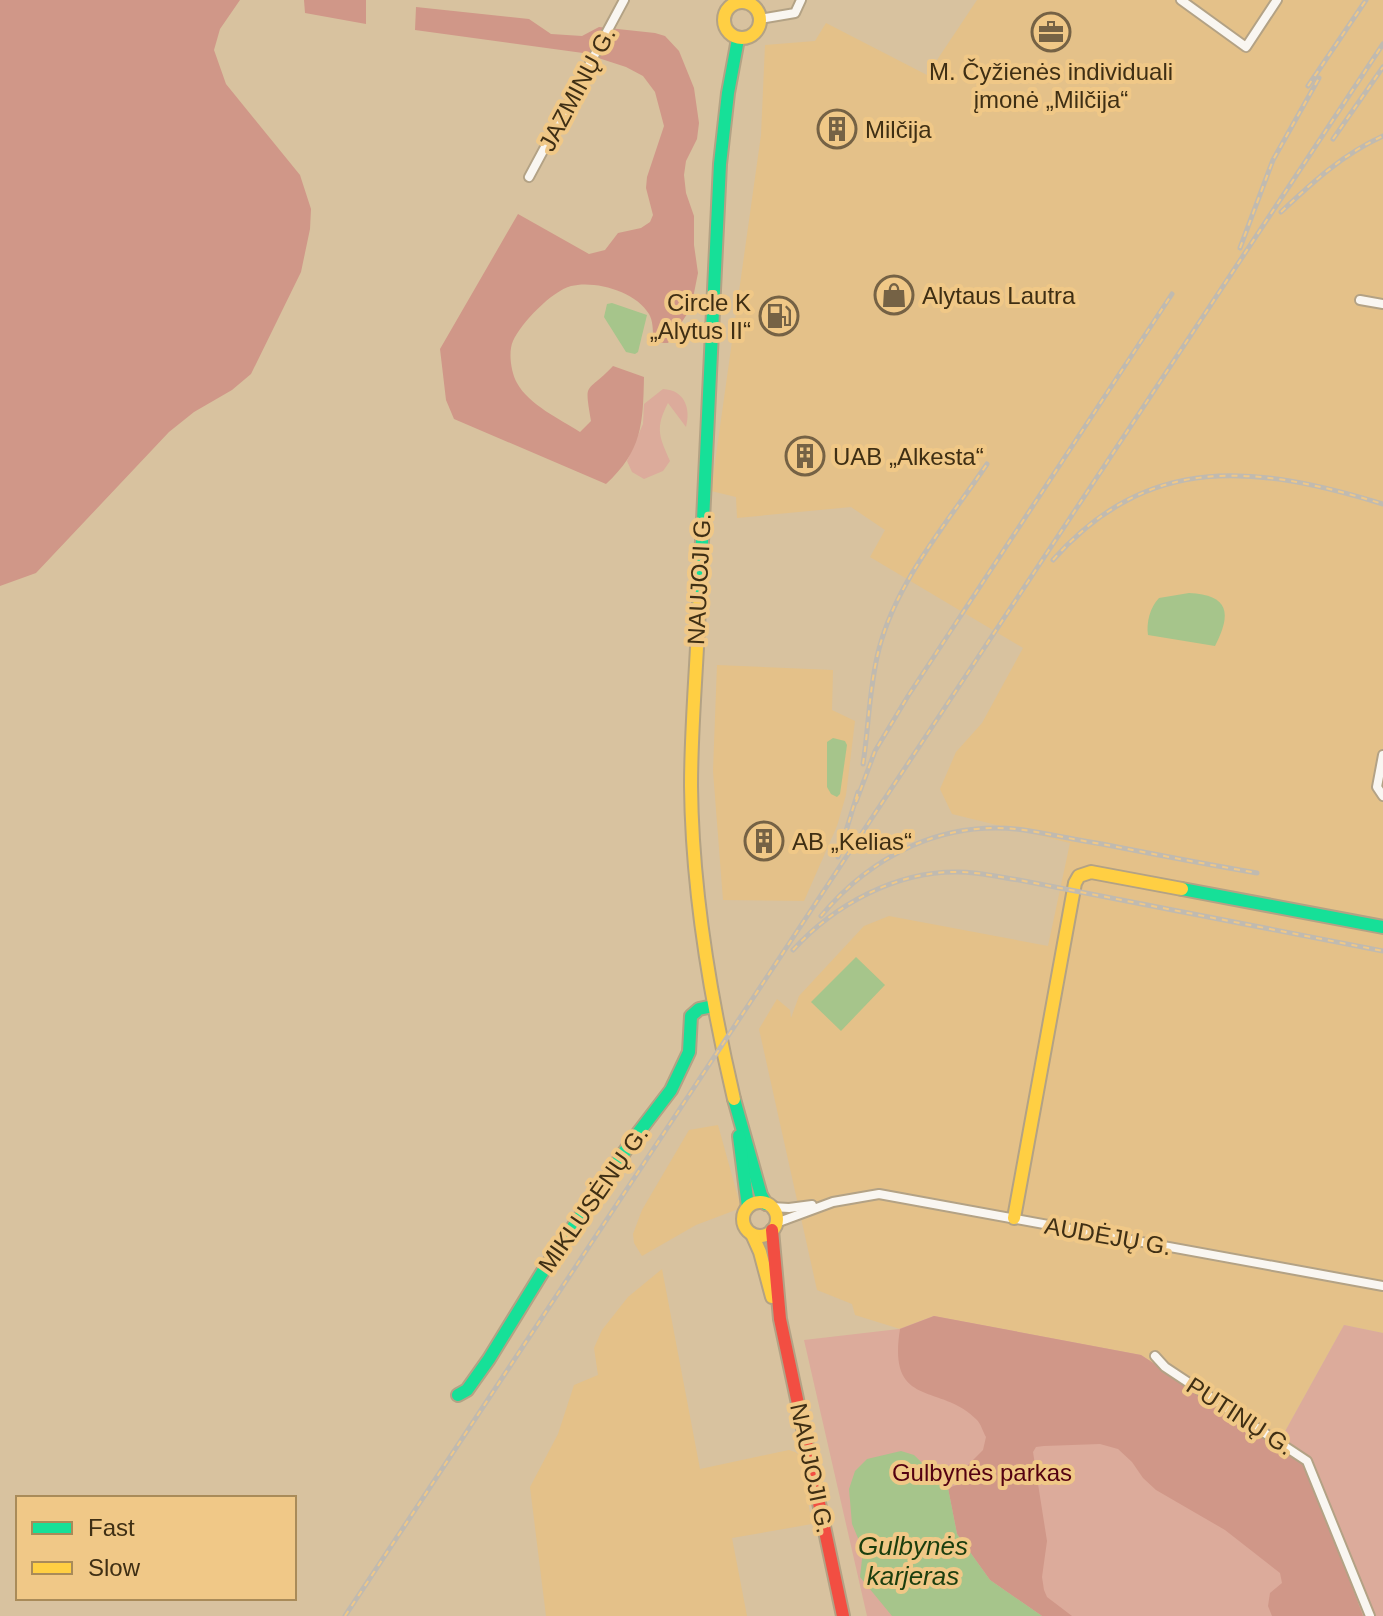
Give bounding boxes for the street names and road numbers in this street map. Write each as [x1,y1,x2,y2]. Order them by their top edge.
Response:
street label: JAZMINŲ G. [533,23,621,155]
street label: NAUJOJI G. [682,512,716,646]
street label: MIKLUSĖNŲ G. [533,1121,653,1277]
street label: AUDĖJŲ G. [1043,1212,1173,1260]
street label: PUTINŲ G. [1182,1372,1298,1460]
street label: NAUJOJI G. [785,1401,839,1535]

